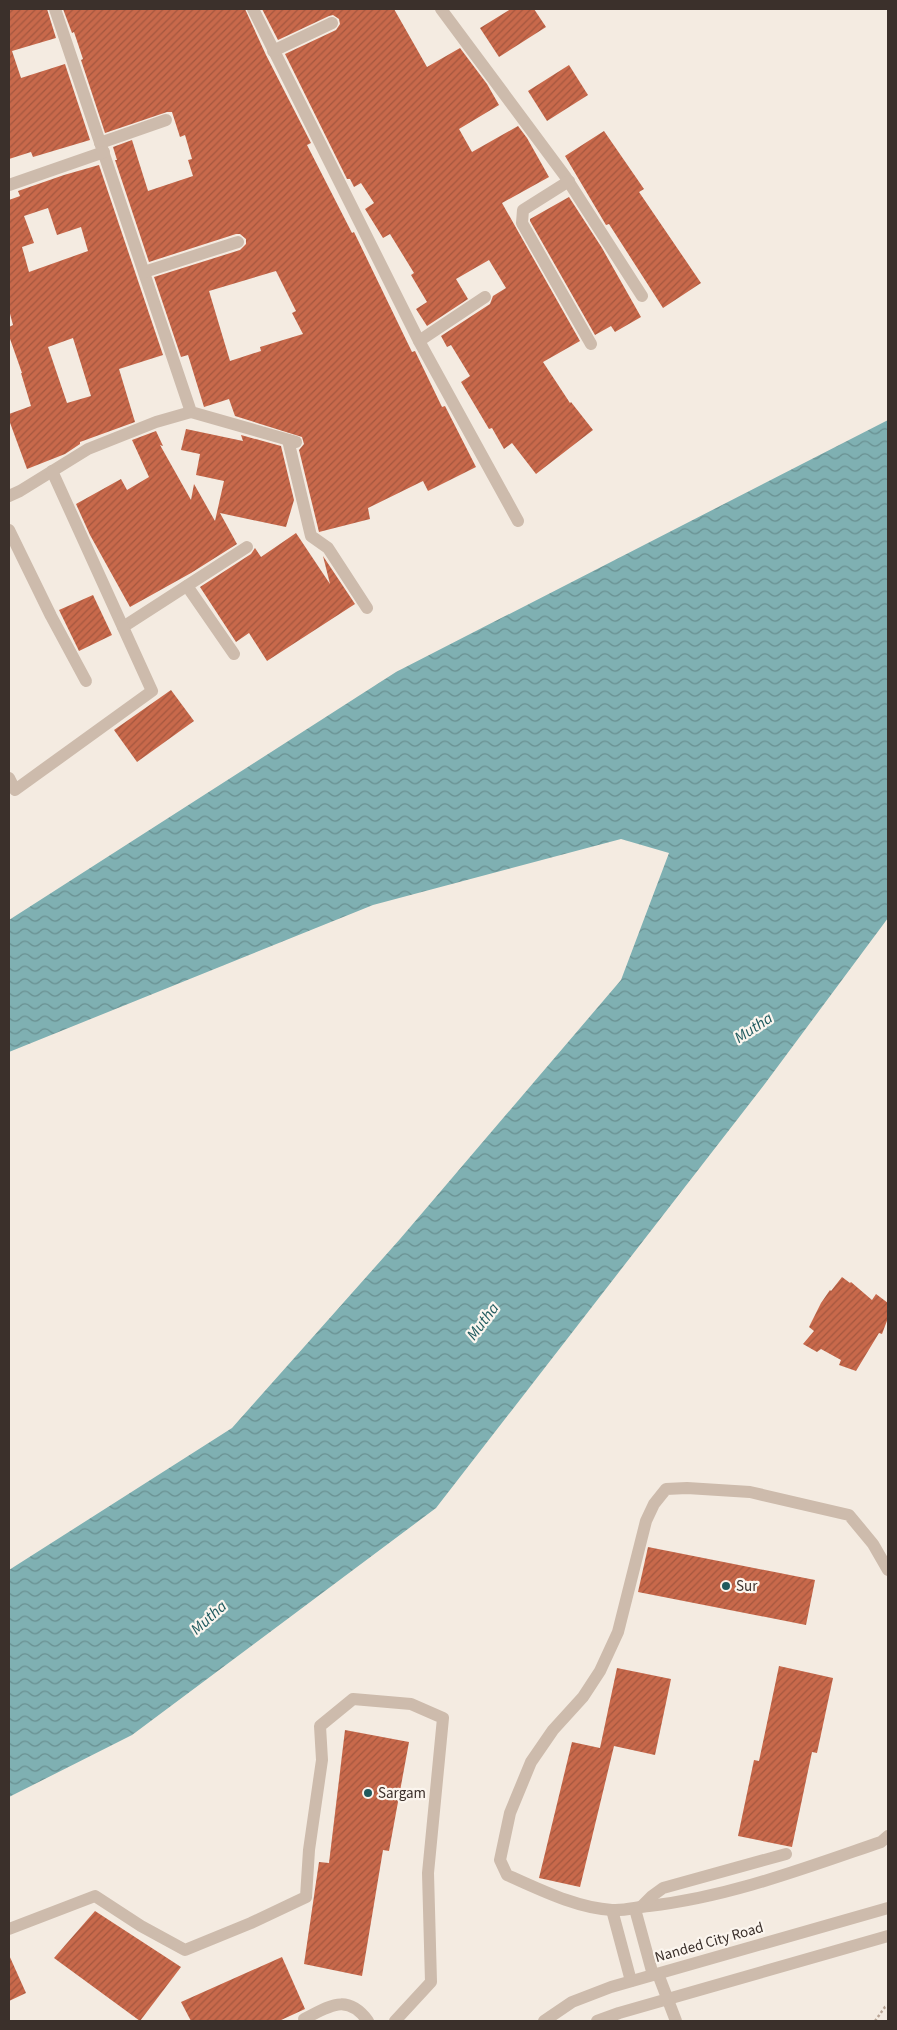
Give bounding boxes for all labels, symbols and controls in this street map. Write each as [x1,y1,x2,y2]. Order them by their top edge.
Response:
water label: Mutha [730,1007,777,1048]
water label: Mutha [461,1298,504,1345]
place label: Sur [736,1576,758,1597]
marker: Sur [720,1580,732,1592]
water label: Mutha [186,1595,232,1640]
place label: Sargam [378,1783,426,1804]
marker: Sargam [362,1787,374,1799]
street label: Nanded City Road [652,1917,766,1968]

